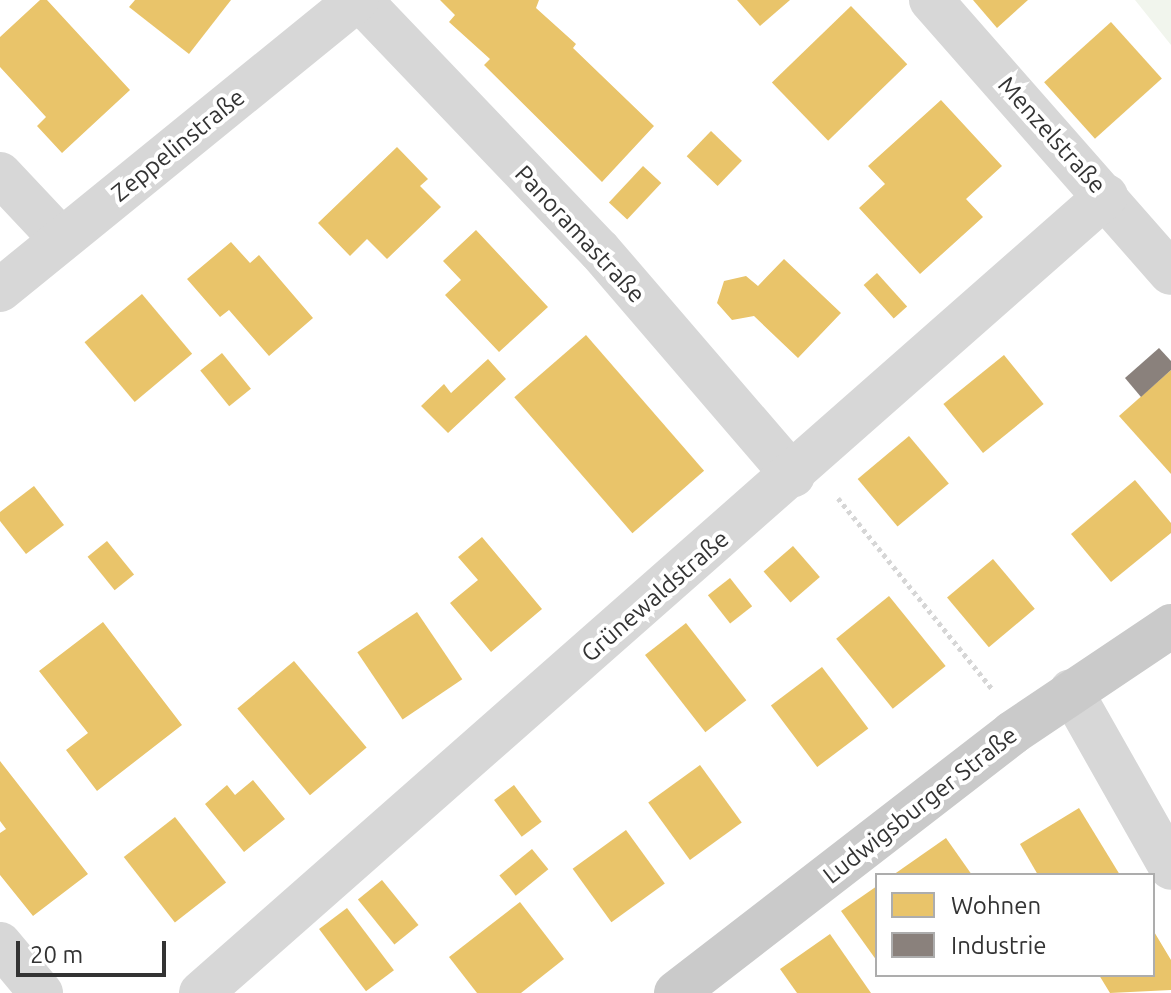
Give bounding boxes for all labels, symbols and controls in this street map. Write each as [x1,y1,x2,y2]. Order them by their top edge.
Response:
street label: Menzelstraße [992,71,1112,199]
street label: Zeppelinstraße [106,83,250,207]
street label: Panoramastraße [509,159,651,309]
street label: Grünewaldstraße [575,524,735,668]
street label: Ludwigsburger Straße [817,720,1023,890]
legend [875,873,1155,977]
text: Wohnen [951,892,1041,919]
scale bar [20,925,170,975]
text: Industrie [951,932,1047,959]
text: 20 m [30,941,83,968]

